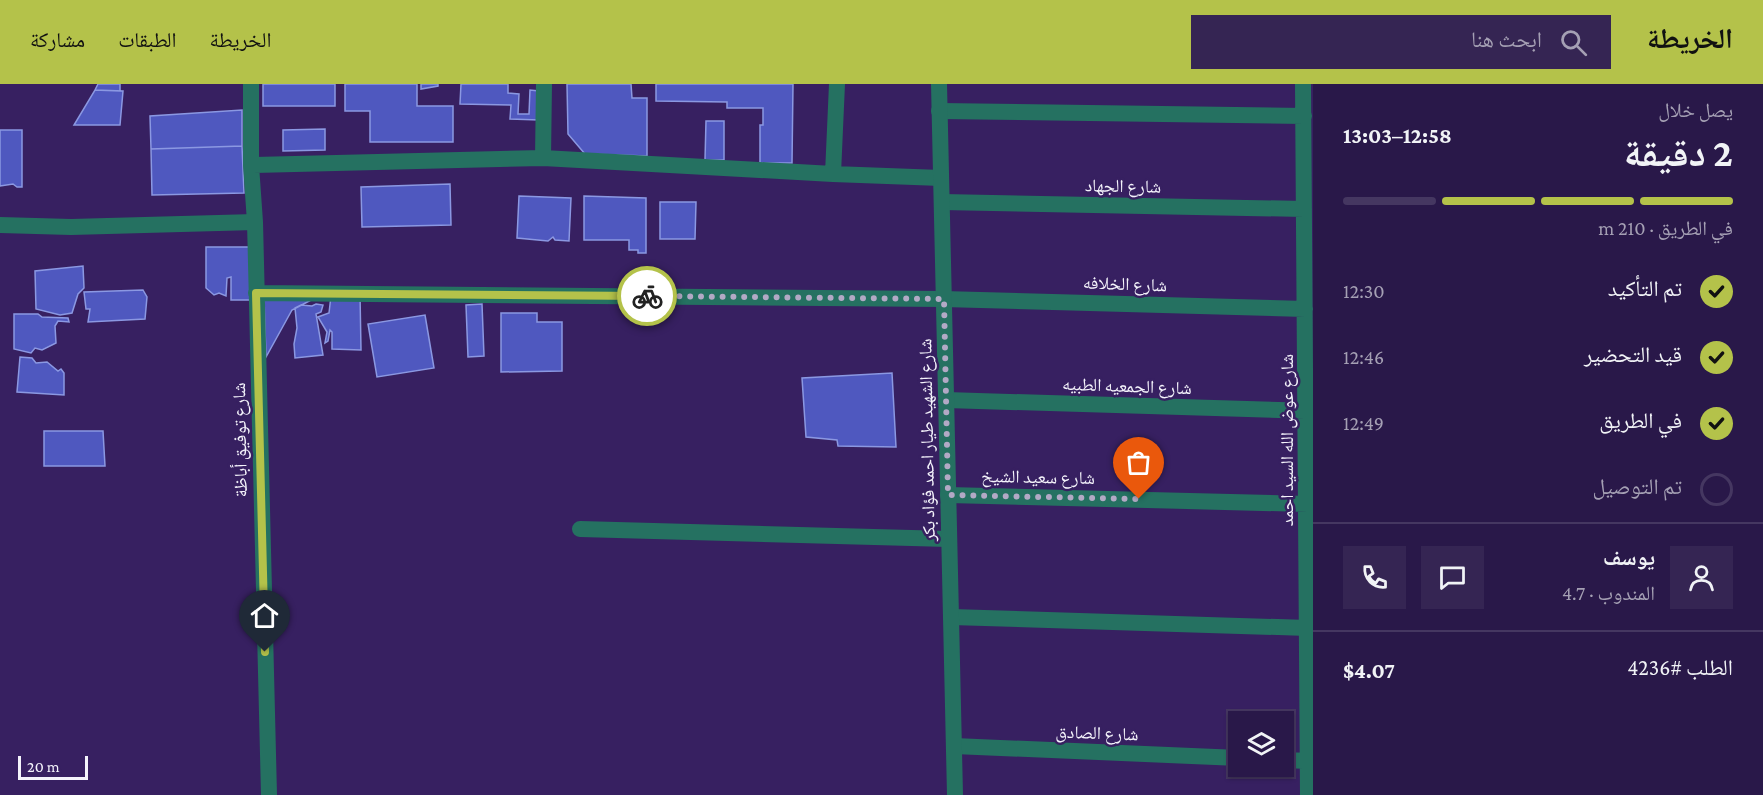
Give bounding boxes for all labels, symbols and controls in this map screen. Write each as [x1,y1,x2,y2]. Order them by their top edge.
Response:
search box [1191,15,1611,69]
text: الخريطة [1647,23,1733,54]
icon: search [1557,26,1590,59]
text: ابحث هنا [1471,27,1542,52]
text: مشاركة [30,28,85,52]
text: الطبقات [118,28,177,52]
text: الخريطة [210,28,271,52]
text: يصل خلال [1658,99,1733,121]
text: 12:58–13:03 [1343,123,1452,148]
text: 2 دقيقة [1624,131,1733,174]
street label: شارع الجهاد [1085,175,1161,198]
text: في الطريق · 210 m [1598,217,1733,239]
courier [617,266,677,326]
street label: شارع الخلافه [1082,273,1168,296]
icon: check [1700,275,1733,308]
text: تم التأكيد [1608,276,1682,301]
icon: bike [631,280,664,313]
text: 12:30 [1343,280,1385,302]
street label: شارع الشهيد طيار احمد فؤاد بكر [915,338,940,543]
icon: check [1700,341,1733,374]
text: قيد التحضير [1584,342,1682,367]
text: 12:46 [1343,346,1384,368]
street label: شارع عوض الله السيد احمد [1277,354,1298,526]
street label: شارع الجمعيه الطبيه [1062,374,1192,399]
street label: شارع توفيق أباظة [228,382,252,498]
icon: check [1700,407,1733,440]
text: في الطريق [1599,408,1682,433]
text: 12:49 [1343,412,1384,434]
pin [1113,437,1164,499]
icon: bag [1122,446,1155,479]
street label: شارع سعيد الشيخ [981,466,1095,490]
text: تم التوصيل [1592,474,1682,499]
text: يوسف [1603,545,1655,570]
button: phone [1343,546,1406,609]
button: chat [1421,546,1484,609]
button: person [1670,546,1733,609]
text: المندوب · 4.7 [1562,582,1655,604]
pin [239,590,290,652]
icon: home [248,599,281,632]
text: الطلب #4236 [1627,655,1733,680]
text: $4.07 [1343,658,1395,683]
map controls [1228,711,1294,777]
button: layers [1228,711,1294,777]
street label: شارع الصادق [1055,722,1139,745]
scale bar [18,753,88,780]
text: 20 m [27,758,60,775]

